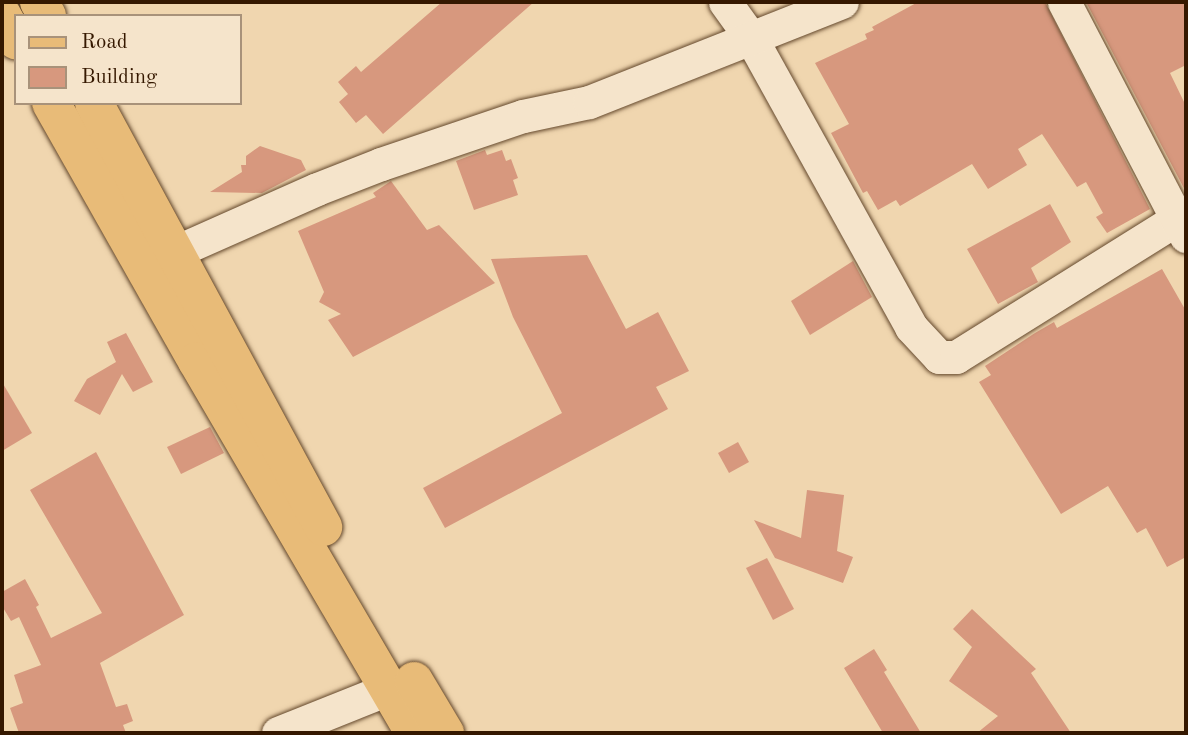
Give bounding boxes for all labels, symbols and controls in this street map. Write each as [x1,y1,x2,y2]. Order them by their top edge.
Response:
legend [14,14,242,105]
text: Road [81,32,128,53]
text: Building [81,67,157,88]

